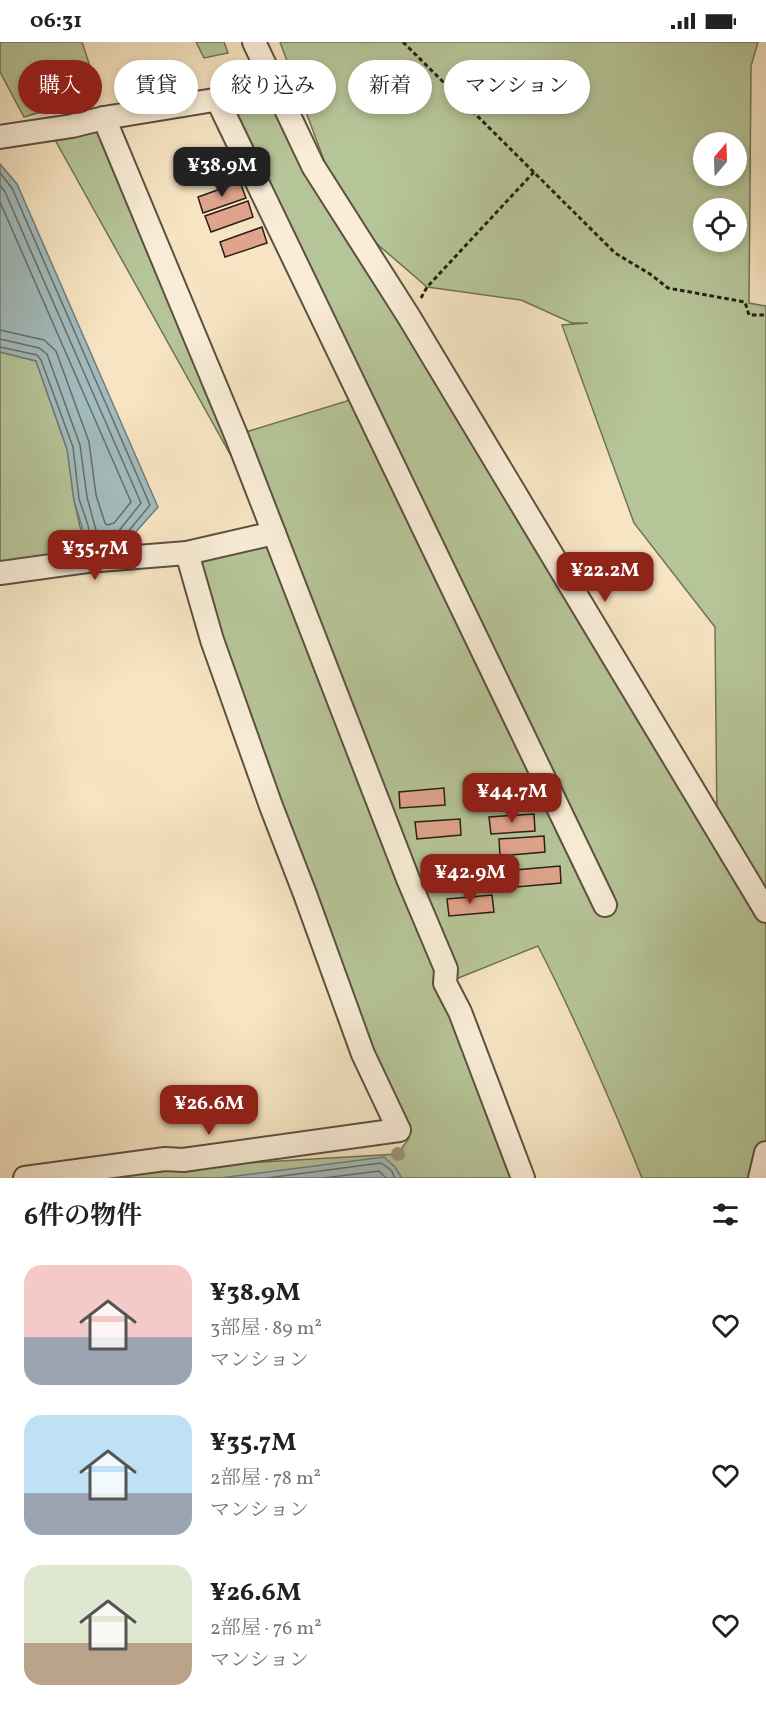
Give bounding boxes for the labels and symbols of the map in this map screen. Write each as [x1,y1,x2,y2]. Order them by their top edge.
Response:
north arrow [693,132,747,186]
pin: ¥38.9M [173,147,271,198]
pin: ¥35.7M [46,530,144,581]
pin: ¥22.2M [556,552,654,603]
pin: ¥44.7M [463,773,561,824]
pin: ¥42.9M [421,854,519,905]
pin: ¥26.6M [160,1085,258,1136]

